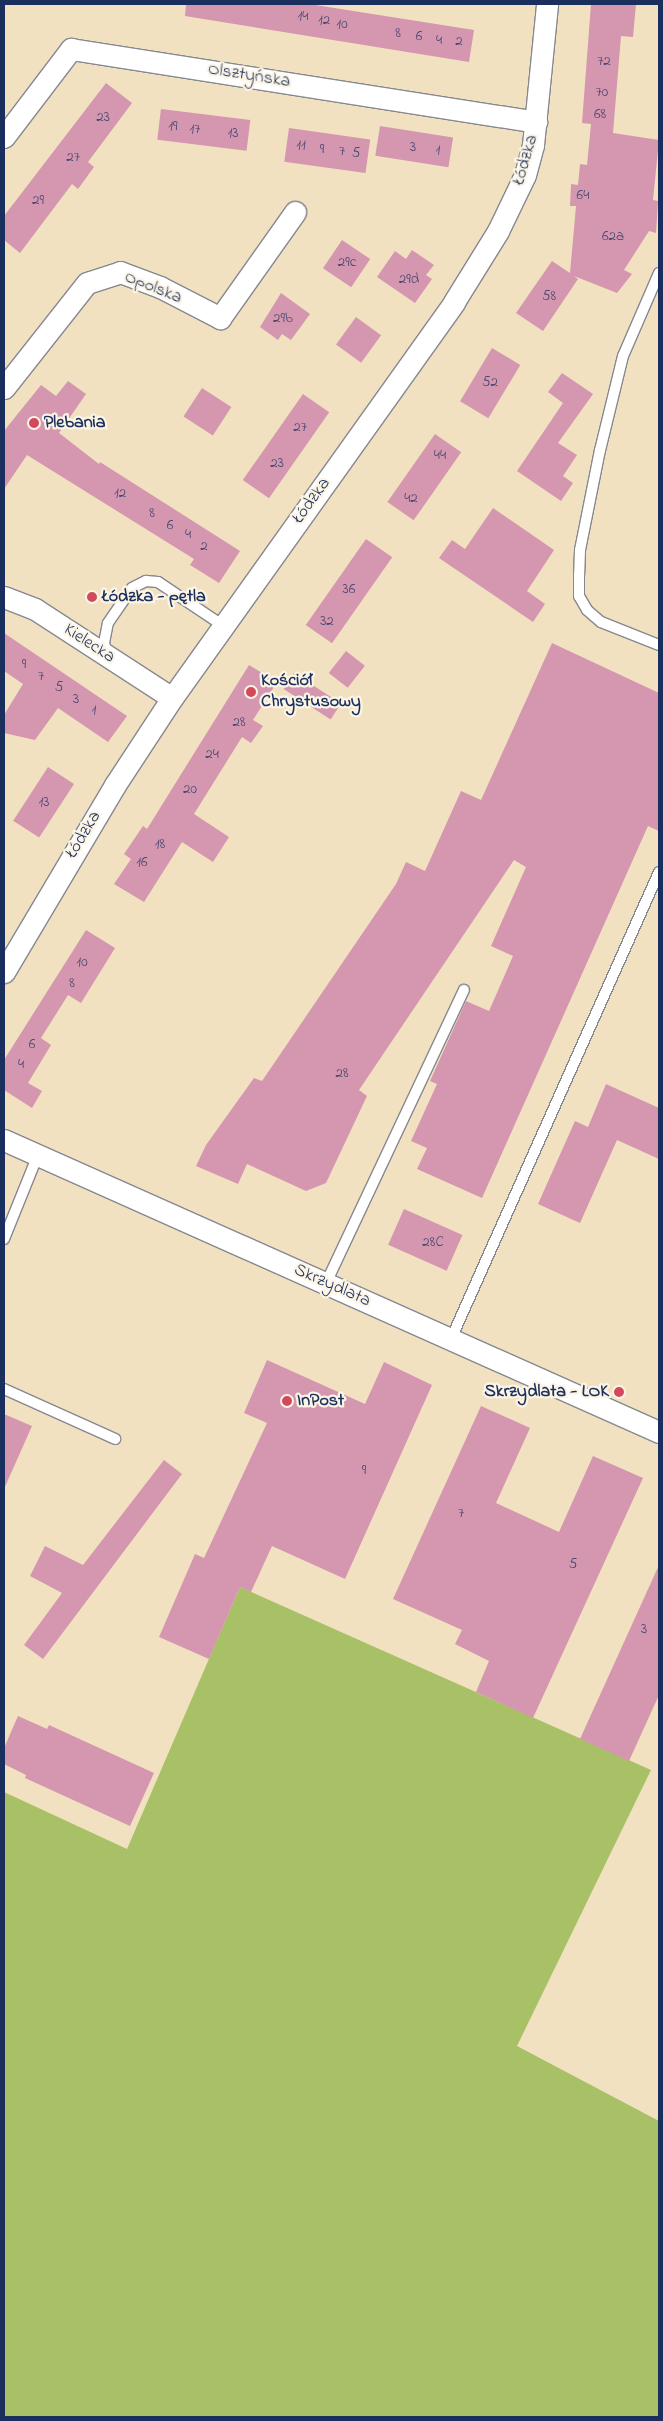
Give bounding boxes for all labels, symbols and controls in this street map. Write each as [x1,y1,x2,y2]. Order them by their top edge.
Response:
house number: 14 [298,8,308,26]
house number: 12 [318,12,330,30]
house number: 10 [336,16,348,34]
house number: 8 [395,25,401,43]
house number: 6 [416,28,422,46]
house number: 4 [436,32,442,50]
house number: 2 [455,33,463,51]
house number: 72 [597,53,611,71]
street label: Olsztyńska [206,59,292,93]
house number: 70 [596,84,608,102]
house number: 68 [594,106,606,124]
house number: 23 [96,109,110,127]
house number: 19 [168,118,178,136]
house number: 17 [190,121,200,139]
house number: 13 [228,125,238,143]
street label: Łódzka [509,132,543,188]
house number: 11 [296,137,306,155]
house number: 3 [410,139,416,157]
house number: 9 [320,141,324,159]
house number: 1 [436,142,440,160]
house number: 7 [339,143,345,161]
house number: 5 [352,145,360,163]
house number: 27 [66,149,80,167]
house number: 64 [577,187,589,205]
house number: 29 [32,192,44,210]
house number: 62a [602,228,624,246]
house number: 29c [338,254,356,272]
street label: Opolska [121,267,185,309]
house number: 29d [399,271,419,289]
house number: 58 [542,288,556,306]
house number: 29b [273,310,293,328]
house number: 52 [482,374,498,392]
place label: Plebania [44,412,105,434]
marker: Plebania [28,417,40,429]
house number: 27 [293,419,307,437]
house number: 44 [434,447,446,465]
house number: 23 [270,455,284,473]
street label: Łódzka [288,474,336,528]
house number: 12 [114,485,126,503]
house number: 42 [404,490,418,508]
house number: 8 [149,505,155,523]
house number: 6 [167,517,173,535]
house number: 4 [185,526,191,544]
house number: 2 [200,538,208,556]
house number: 36 [343,581,355,599]
place label: Łódzka - pętla [102,586,206,608]
marker: Łódzka - pętla [86,591,98,603]
house number: 32 [320,613,334,631]
street label: Kielecka [59,619,119,669]
house number: 9 [22,656,26,674]
house number: 7 [38,668,44,686]
place label: Kościół Chrystusowy [261,671,361,714]
house number: 5 [55,679,63,697]
marker: Kościół Chrystusowy [245,686,257,698]
house number: 3 [73,691,79,709]
house number: 1 [92,702,96,720]
house number: 28 [232,714,246,732]
house number: 24 [205,746,219,764]
house number: 20 [183,781,197,799]
house number: 13 [39,794,49,812]
street label: Łódzka [62,807,106,863]
house number: 18 [155,836,165,854]
house number: 16 [136,854,148,872]
house number: 10 [76,954,88,972]
house number: 8 [69,975,75,993]
house number: 6 [29,1036,35,1054]
house number: 4 [18,1056,24,1074]
house number: 28 [335,1065,349,1083]
house number: 28C [422,1234,444,1252]
street label: Skrzydlata [290,1260,374,1312]
place label: Skrzydlata - LOK [484,1381,609,1403]
marker: Skrzydlata - LOK [613,1386,625,1398]
place label: InPost [297,1390,344,1412]
marker: InPost [281,1395,293,1407]
house number: 9 [362,1462,366,1480]
house number: 7 [458,1505,464,1523]
house number: 5 [569,1556,577,1574]
house number: 3 [641,1621,647,1639]

